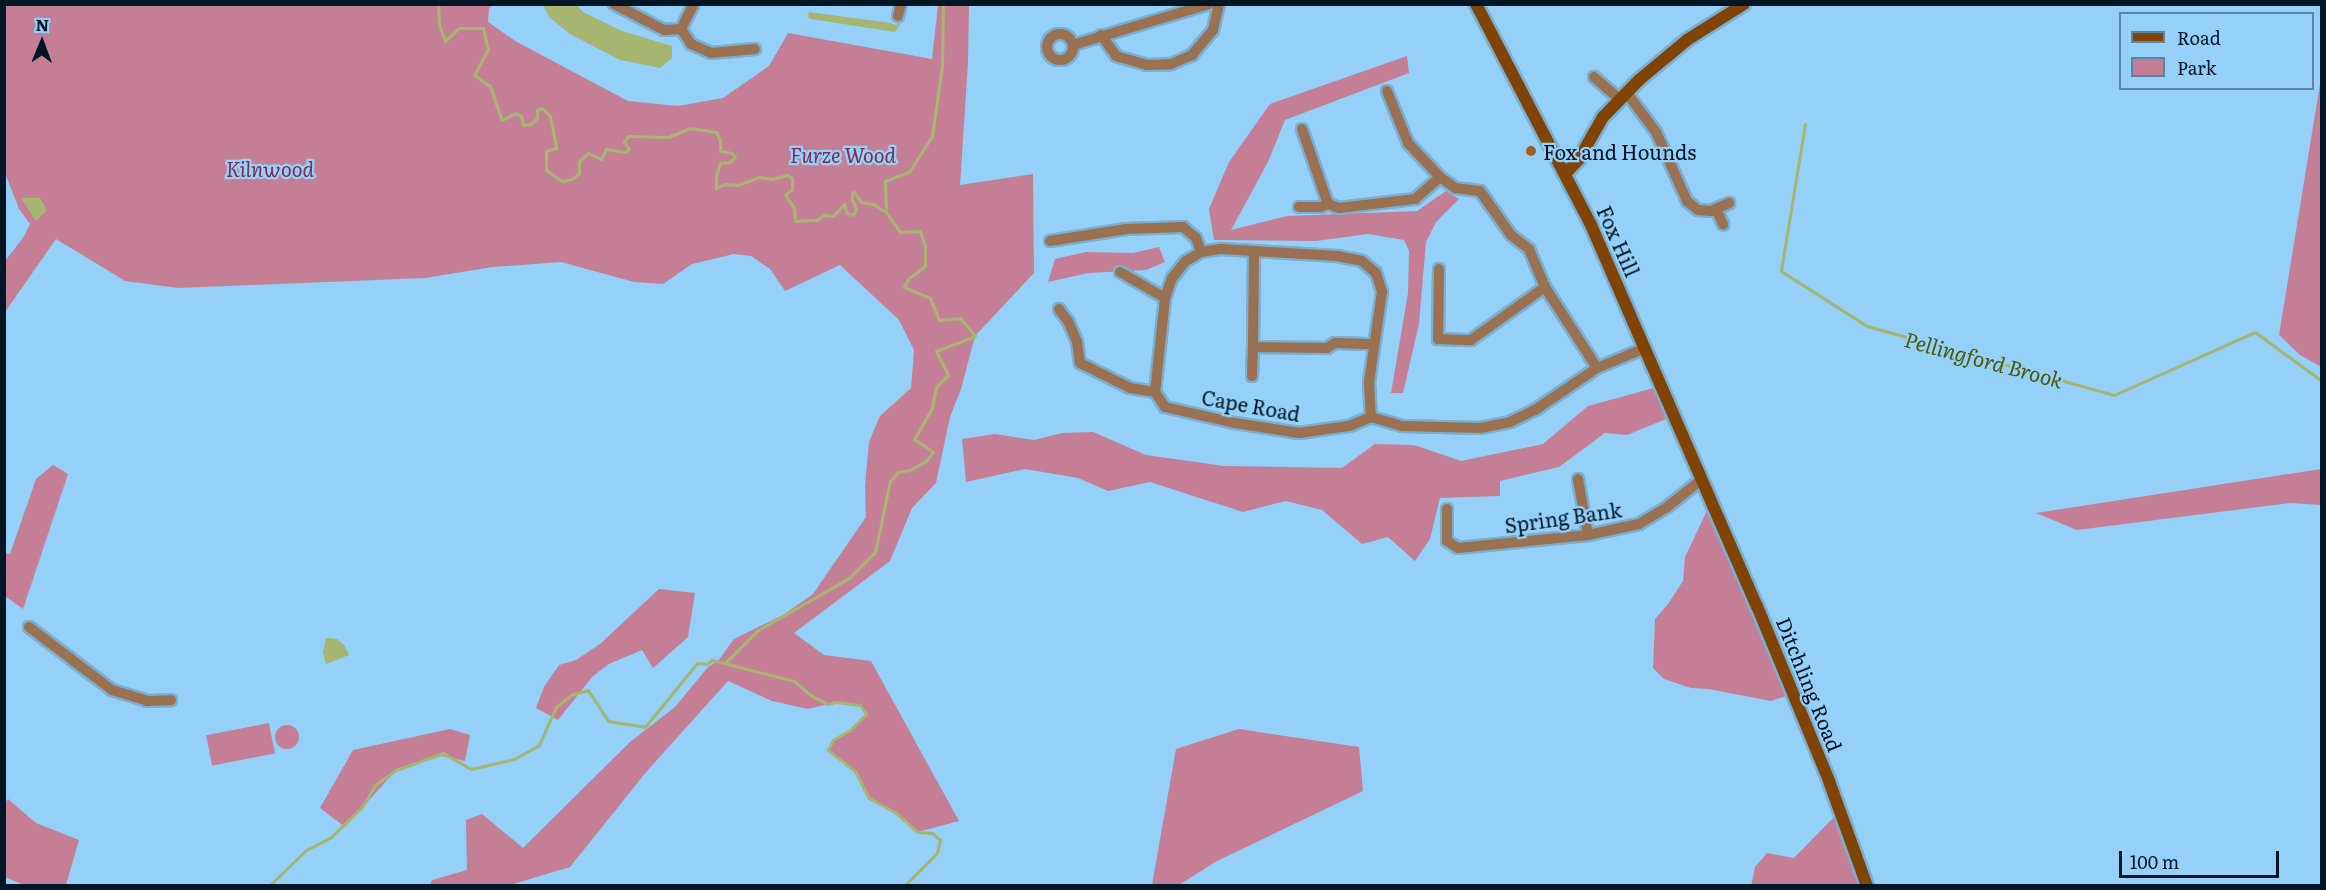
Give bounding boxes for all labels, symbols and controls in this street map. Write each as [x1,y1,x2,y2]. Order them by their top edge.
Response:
north arrow [12,12,72,72]
text: N [35,12,49,36]
legend [2119,12,2314,90]
text: Road [2177,24,2221,51]
text: Park [2177,54,2216,81]
place label: Fox and Hounds [1543,139,1696,163]
park label: Furze Wood [790,142,896,166]
marker: Fox and Hounds [1524,144,1538,158]
park label: Kilnwood [226,156,314,180]
street label: Fox Hill [1593,202,1645,280]
water label: Pellingford Brook [1902,326,2066,392]
street label: Cape Road [1200,385,1302,425]
street label: Spring Bank [1503,497,1623,537]
street label: Ditchling Road [1772,613,1848,755]
scale bar [2122,839,2282,877]
text: 100 m [2130,848,2179,875]

